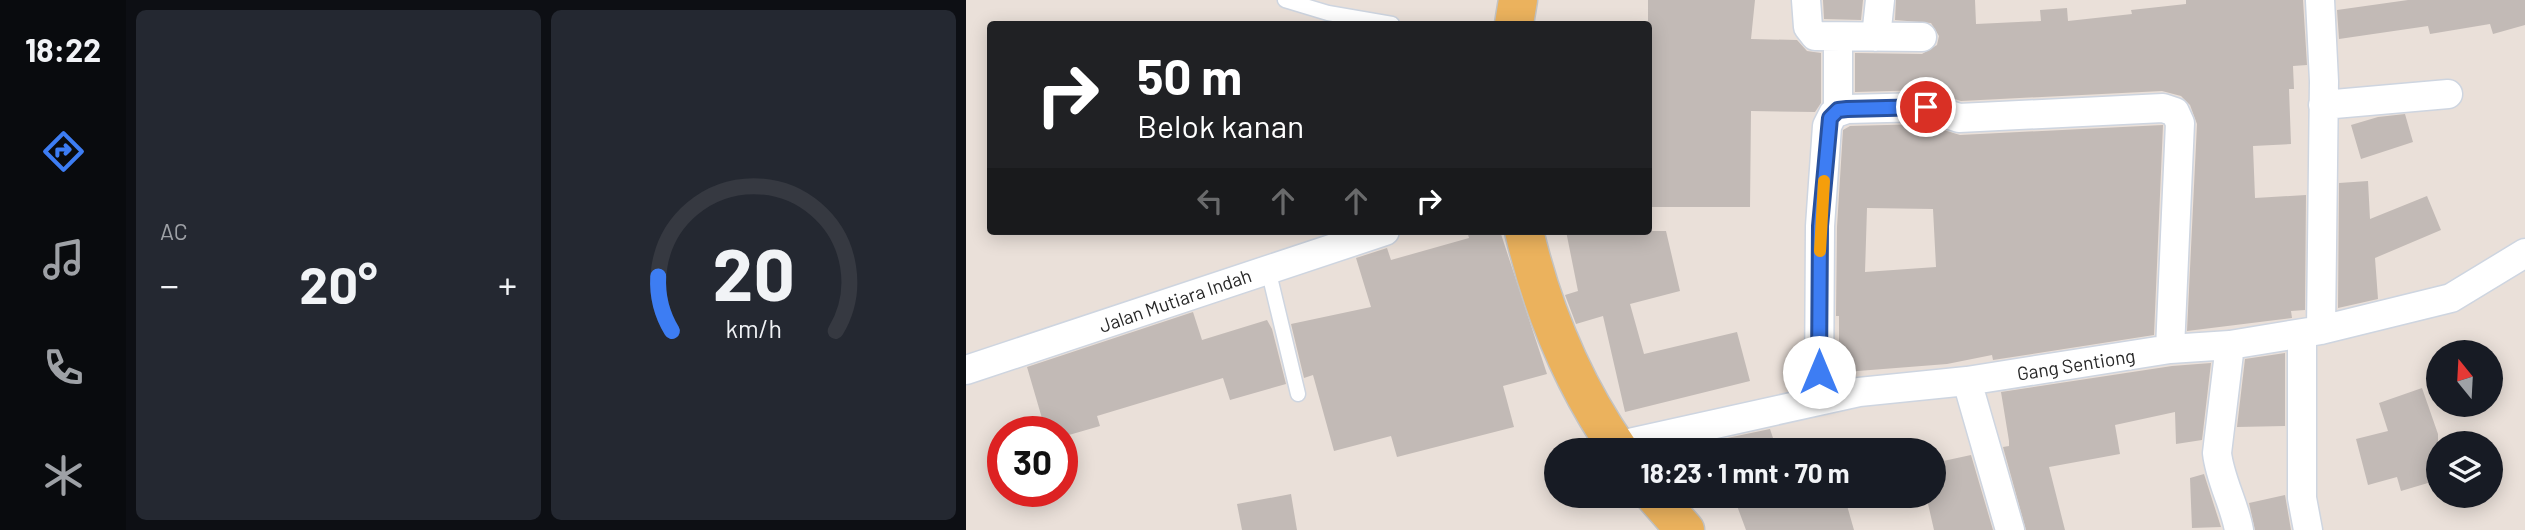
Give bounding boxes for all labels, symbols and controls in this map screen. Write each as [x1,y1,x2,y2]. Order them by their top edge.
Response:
text: 18:22 [25,30,101,68]
text: 50 m [1137,46,1242,105]
icon: right [1022,49,1113,140]
pin [1896,77,1956,137]
icon: arrive [1907,88,1945,126]
text: Belok kanan [1137,106,1304,144]
icon: directions [39,127,88,176]
icon: left [1191,182,1229,220]
icon: ahead [1264,182,1302,220]
icon: ahead [1337,182,1375,220]
icon: right [1410,182,1448,220]
text: AC [160,217,188,245]
text: 20 [712,228,795,316]
icon: music [39,235,88,284]
text: 20° [299,252,378,314]
text: − [160,261,179,307]
text: + [498,261,517,307]
street label: Jalan Mutiara Indah [1096,263,1254,337]
text: km/h [725,313,782,343]
position arrow [1782,335,1856,409]
north arrow [2426,340,2502,416]
map controls [2426,340,2503,508]
icon: phone [39,343,88,392]
street label: Gang Sentiong [2015,343,2137,385]
speed limit sign: 30 [987,416,1078,507]
button: layers [2426,431,2503,508]
icon: climate [39,451,88,500]
text: 18:23 · 1 mnt · 70 m [1641,457,1849,488]

